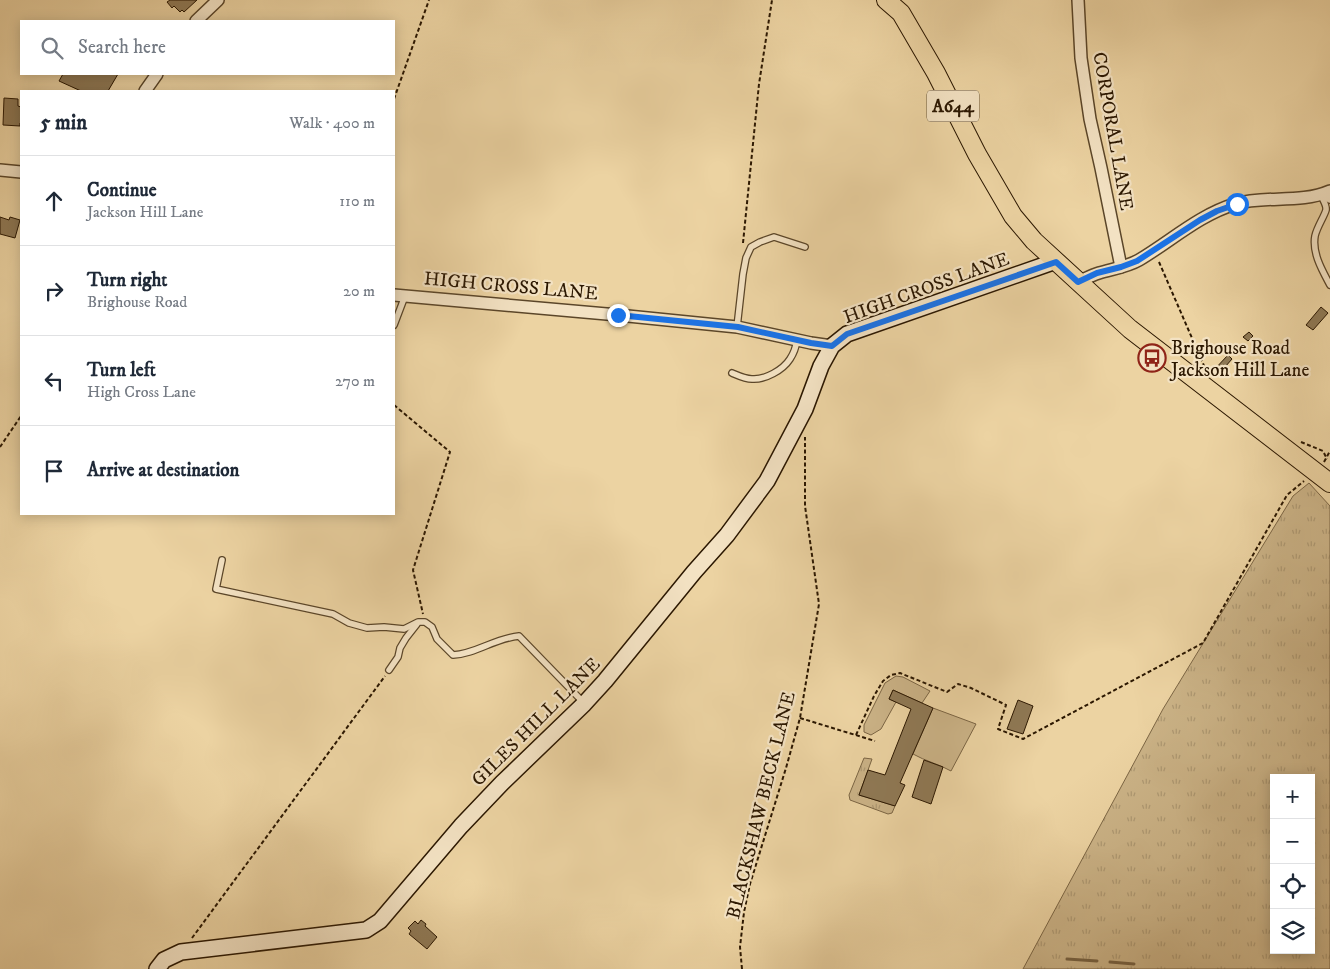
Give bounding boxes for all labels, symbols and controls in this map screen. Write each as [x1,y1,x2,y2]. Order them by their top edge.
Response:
search box [20,20,395,75]
icon: search [38,34,66,62]
text: Search here [78,36,166,59]
street label: CORPORAL LANE [1087,50,1138,212]
road number: A644 [927,90,979,122]
text: 5 min [40,110,87,136]
text: Walk · 400 m [289,113,375,133]
text: Continue [87,179,157,202]
icon: ahead [40,187,68,215]
text: 110 m [339,191,375,211]
route start [1226,193,1249,216]
text: Jackson Hill Lane [87,202,203,222]
street label: HIGH CROSS LANE [841,248,1013,329]
street label: HIGH CROSS LANE [423,267,599,306]
text: Turn right [87,269,167,292]
icon: right [40,277,68,305]
text: 20 m [343,281,375,301]
text: Brighouse Road [87,292,187,312]
route end [607,304,630,327]
place label: Brighouse Road Jackson Hill Lane [1169,337,1309,382]
bus stop icon: Brighouse Road Jackson Hill Lane [1137,343,1167,373]
text: Turn left [87,359,156,382]
icon: left [40,367,68,395]
text: 270 m [335,371,375,391]
text: High Cross Lane [87,382,196,402]
icon: arrive [40,457,68,485]
text: Arrive at destination [87,459,239,482]
street label: GILES HILL LANE [467,653,605,791]
street label: BLACKSHAW BECK LANE [722,689,801,921]
map controls [1270,774,1315,954]
button: + [1270,774,1315,819]
button: − [1270,819,1315,864]
button: locate [1270,864,1315,909]
button: layers [1270,909,1315,954]

